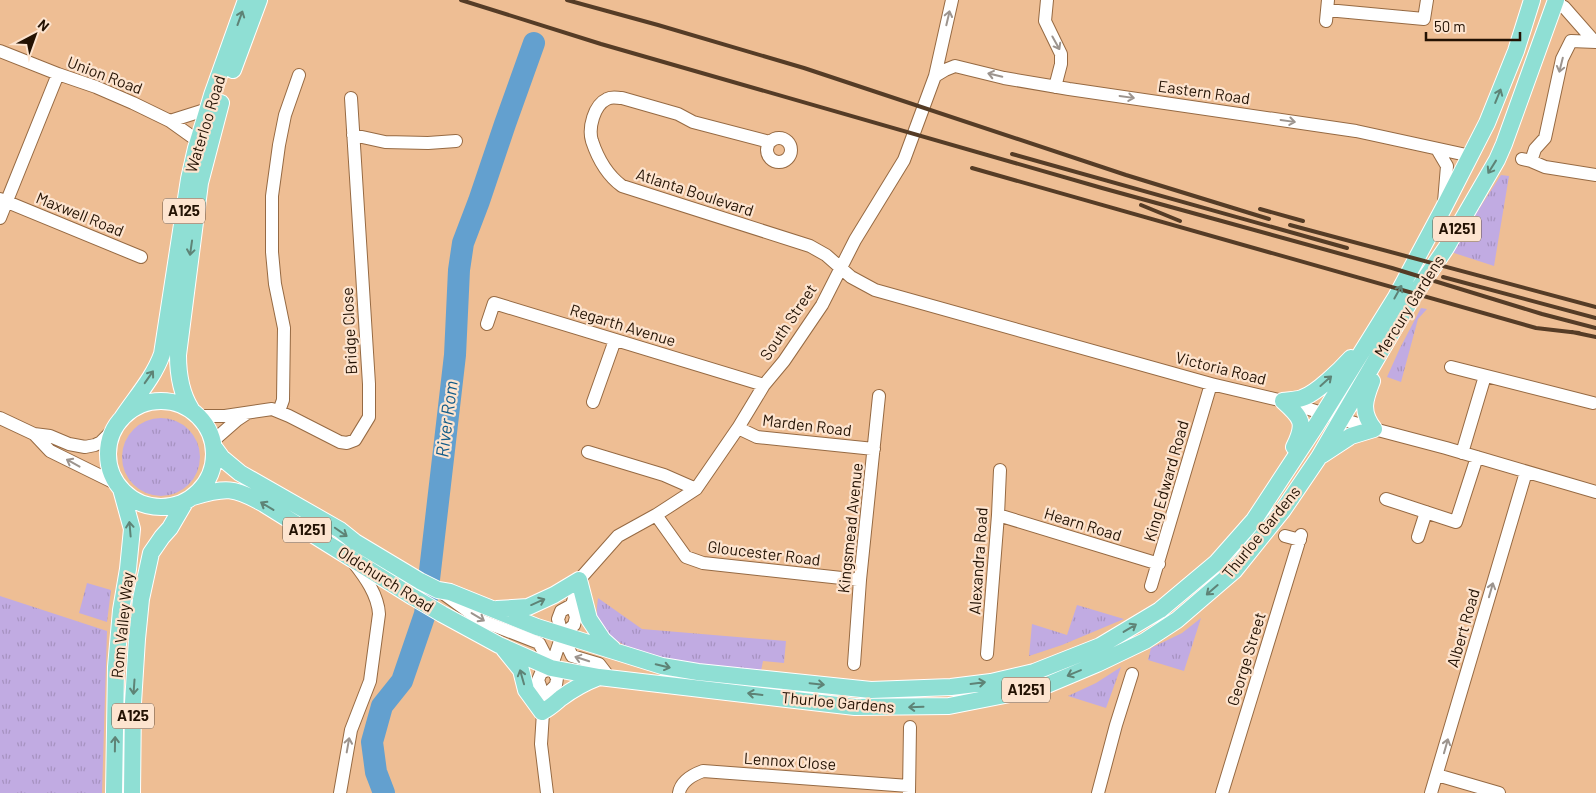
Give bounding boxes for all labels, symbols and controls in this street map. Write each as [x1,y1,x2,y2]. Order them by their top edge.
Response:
north arrow [10,10,60,60]
scale bar [1426,10,1520,42]
one-way arrow [236,11,245,27]
one-way arrow [944,11,953,27]
text: N [35,15,53,34]
text: 50 m [1434,17,1466,35]
one-way arrow [1051,35,1061,50]
street label: Union Road [65,52,145,98]
one-way arrow [1556,56,1565,72]
one-way arrow [987,70,1003,79]
street label: Waterloo Road [181,73,228,175]
street label: Eastern Road [1157,76,1251,107]
one-way arrow [1494,89,1503,104]
one-way arrow [1119,92,1135,102]
one-way arrow [1280,116,1296,126]
one-way arrow [1486,160,1496,174]
street label: Atlanta Boulevard [634,164,756,219]
street label: Maxwell Road [34,187,127,240]
road number: A125 [163,198,205,224]
road number: A1251 [1433,216,1481,242]
one-way arrow [186,240,196,256]
street label: Mercury Gardens [1370,251,1448,360]
street label: South Street [755,280,820,363]
one-way arrow [1393,285,1403,300]
street label: Bridge Close [337,287,360,375]
street label: Regarth Avenue [568,299,678,350]
street label: Victoria Road [1174,347,1268,388]
one-way arrow [144,371,154,385]
one-way arrow [1319,375,1332,387]
water label: River Rom [430,379,462,458]
street label: Marden Road [761,410,853,439]
street label: King Edward Road [1139,418,1192,544]
one-way arrow [66,457,80,467]
street label: Kingsmead Avenue [833,462,866,594]
street label: Thurloe Gardens [1218,482,1304,582]
one-way arrow [261,501,275,511]
street label: Hearn Road [1042,503,1124,544]
street label: Alexandra Road [964,507,991,615]
road number: A1251 [283,518,331,542]
one-way arrow [126,521,135,537]
one-way arrow [334,527,348,537]
street label: Gloucester Road [707,536,822,569]
street label: Oldchurch Road [335,542,438,616]
street label: Rom Valley Way [106,570,137,679]
one-way arrow [1487,583,1497,599]
one-way arrow [1206,584,1219,595]
street label: Albert Road [1442,586,1483,669]
one-way arrow [530,597,545,607]
street label: George Street [1222,610,1269,708]
one-way arrow [471,613,485,623]
one-way arrow [1122,622,1136,632]
one-way arrow [575,654,590,663]
one-way arrow [655,662,671,671]
one-way arrow [1067,669,1082,679]
one-way arrow [517,670,527,686]
one-way arrow [970,678,986,688]
road number: A1251 [1002,678,1050,702]
one-way arrow [129,679,138,695]
one-way arrow [808,679,824,689]
street label: Thurloe Gardens [781,687,895,716]
one-way arrow [747,689,763,699]
one-way arrow [909,702,925,712]
road number: A125 [112,704,154,728]
one-way arrow [110,737,120,753]
one-way arrow [343,737,353,753]
one-way arrow [1441,739,1451,755]
street label: Lennox Close [743,748,837,773]

